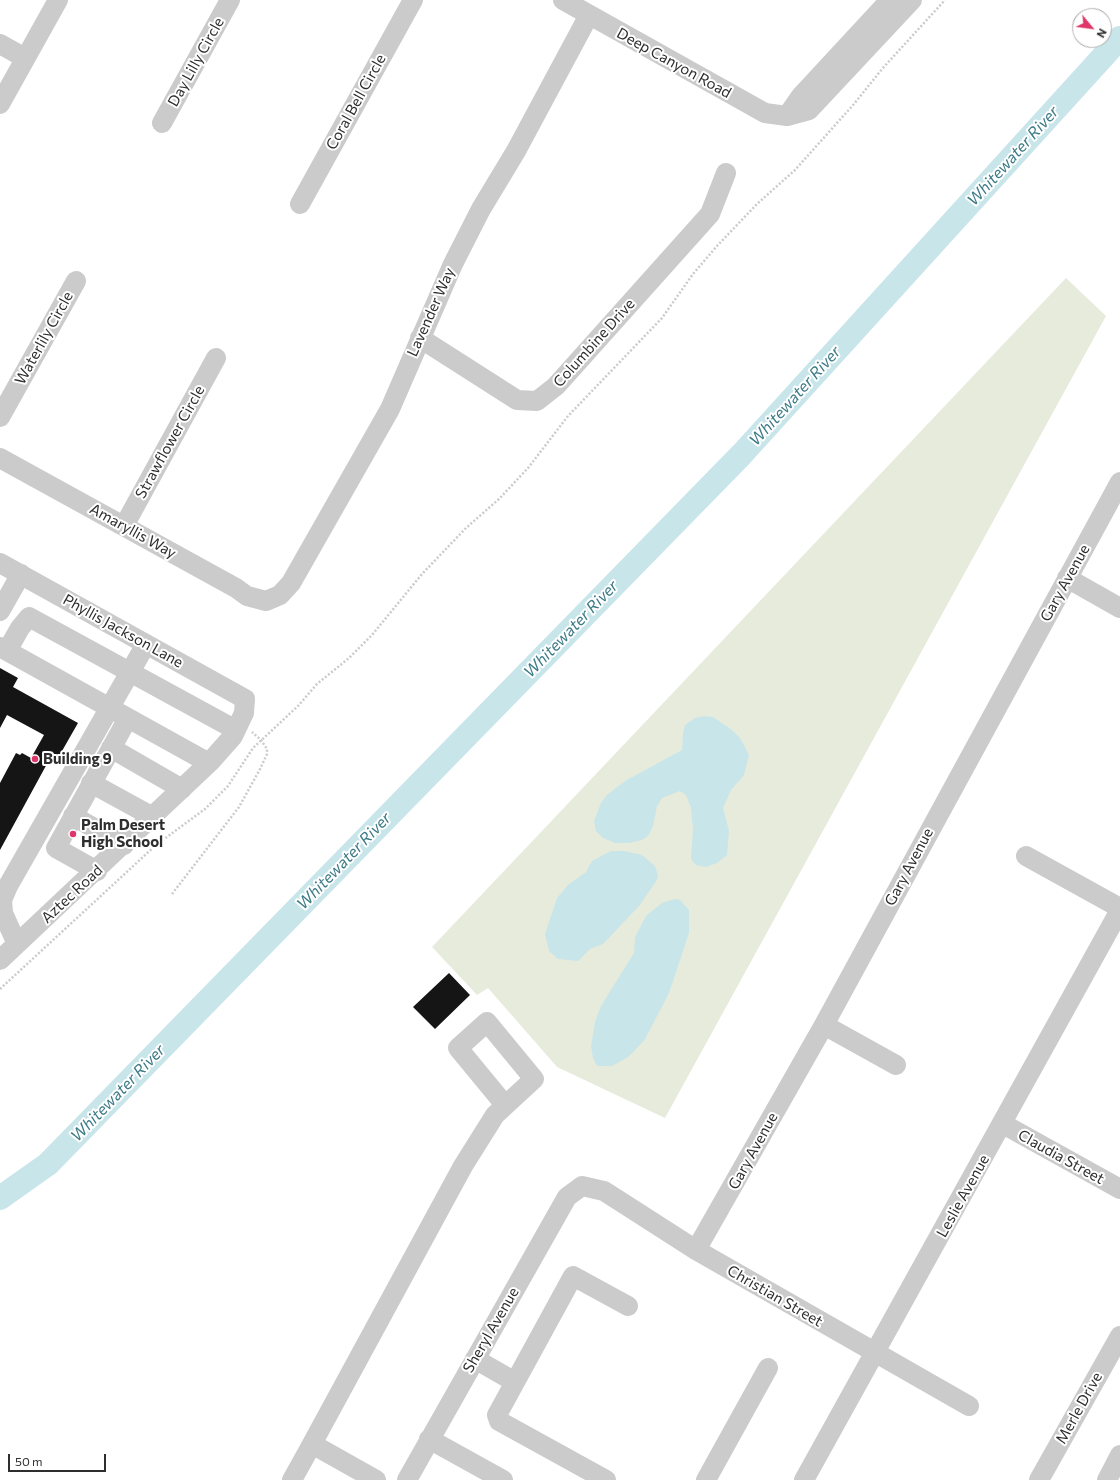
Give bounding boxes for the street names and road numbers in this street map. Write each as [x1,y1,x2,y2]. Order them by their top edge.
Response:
street label: Day Lilly Circle [164,14,228,110]
street label: Deep Canyon Road [614,24,734,102]
street label: Coral Bell Circle [322,51,390,153]
street label: Lavender Way [403,265,459,359]
street label: Waterlily Circle [11,288,77,388]
street label: Columbine Drive [550,295,638,391]
street label: Strawflower Circle [132,382,208,502]
street label: Amaryllis Way [87,500,179,562]
street label: Gary Avenue [1036,541,1094,625]
street label: Phyllis Jackson Lane [60,590,186,672]
street label: Gary Avenue [881,825,937,909]
street label: Aztec Road [38,861,106,927]
street label: Gary Avenue [724,1109,782,1193]
street label: Claudia Street [1015,1126,1107,1188]
street label: Leslie Avenue [933,1152,993,1240]
street label: Christian Street [724,1261,826,1331]
street label: Sheryl Avenue [459,1284,523,1376]
street label: Merle Drive [1052,1369,1106,1447]

